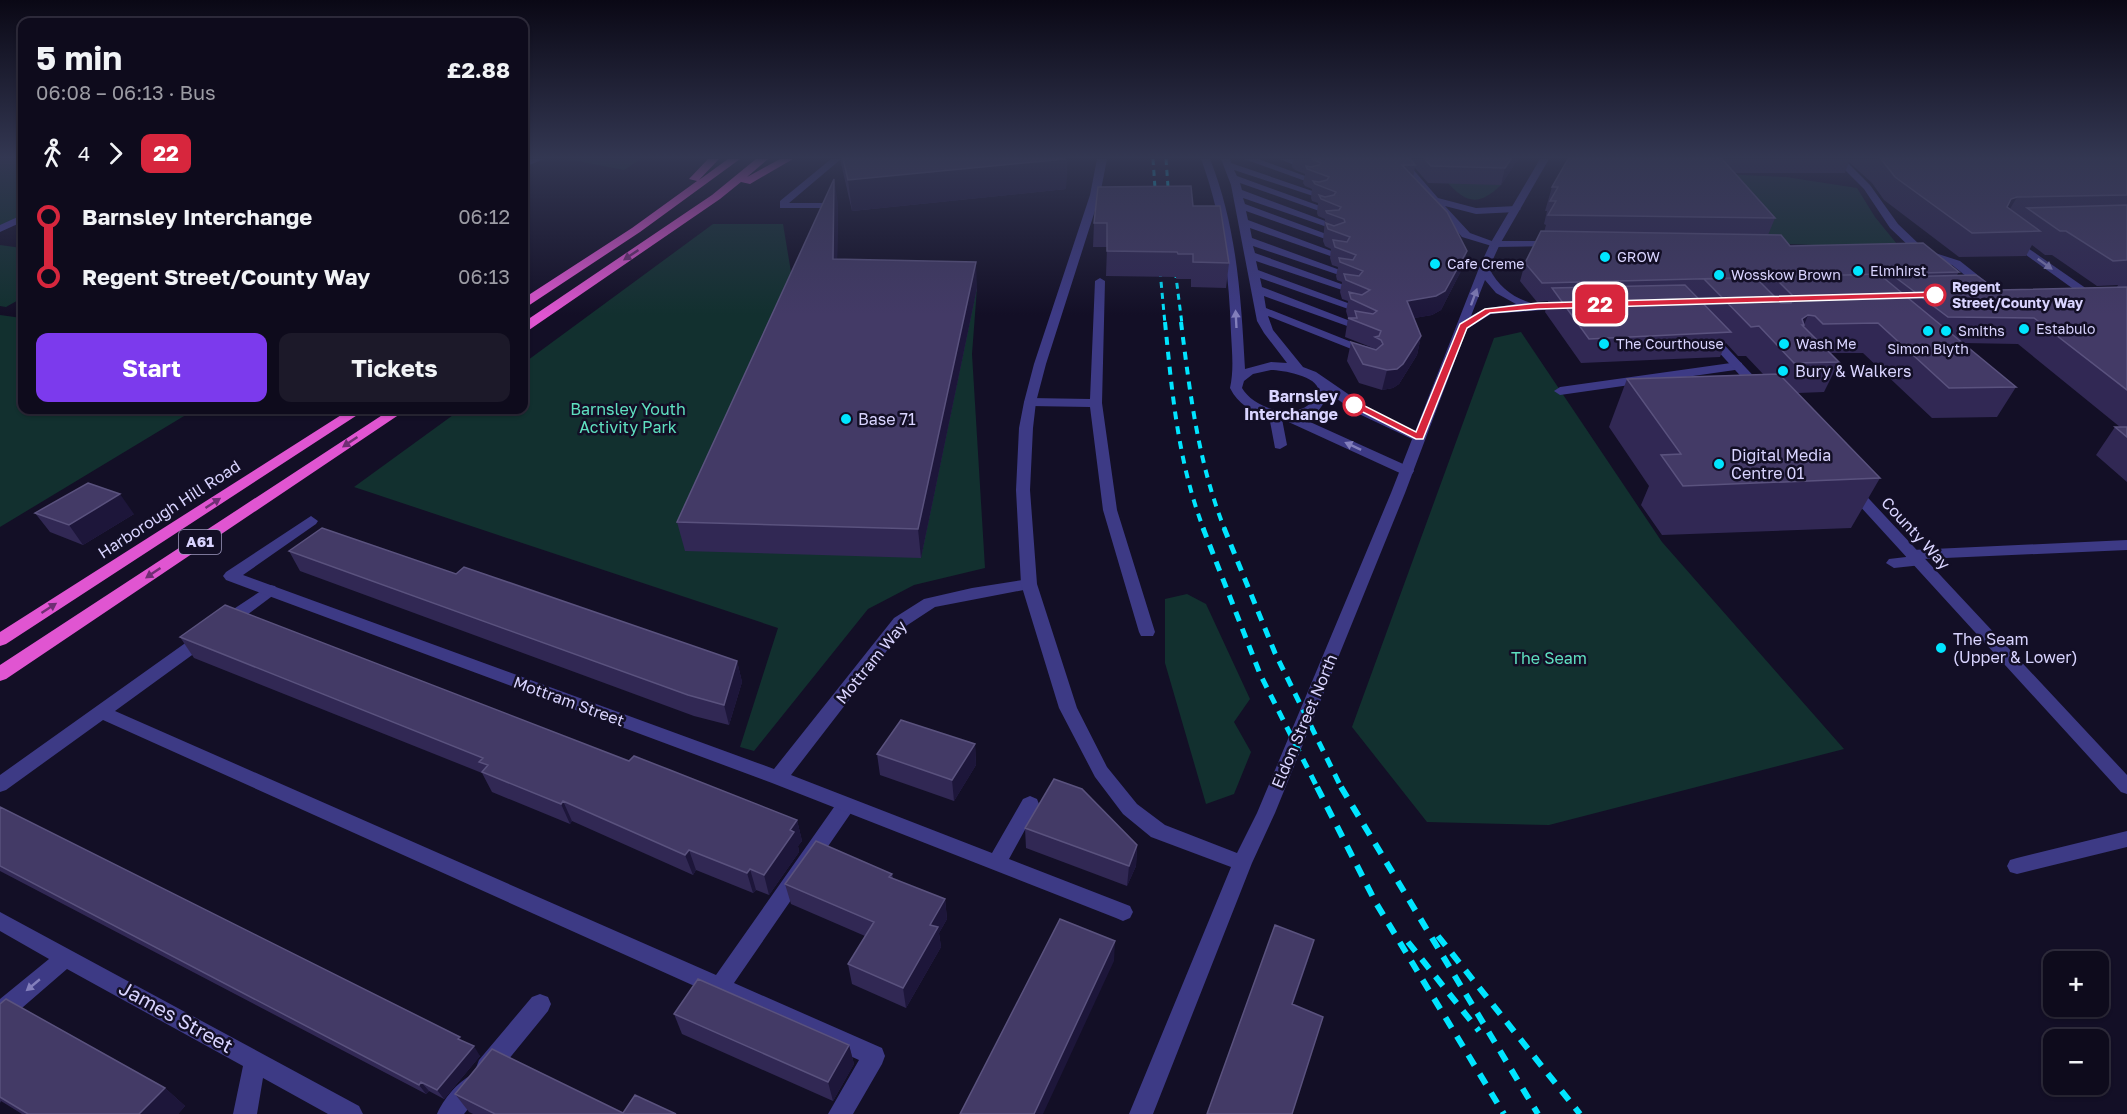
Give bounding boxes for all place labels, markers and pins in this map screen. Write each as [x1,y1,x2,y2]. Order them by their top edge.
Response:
place label: GROW [1617,248,1661,265]
marker: GROW [1598,250,1612,264]
place label: Cafe Creme [1447,255,1525,272]
marker: Cafe Creme [1428,257,1442,271]
place label: Elmhirst [1870,262,1926,279]
marker: Elmhirst [1851,264,1865,278]
place label: Wosskow Brown [1731,266,1841,283]
marker: Wosskow Brown [1712,268,1726,282]
place label: Regent Street/County Way [1952,278,2084,311]
marker: Regent Street/County Way [1924,284,1946,306]
place label: Estabulo [2036,320,2095,337]
place label: Smiths [1958,322,2005,339]
marker: Estabulo [2017,322,2031,336]
marker: Simon Blyth [1921,324,1935,338]
marker: Smiths [1939,324,1953,338]
place label: The Courthouse [1616,335,1724,352]
place label: Wash Me [1796,335,1856,352]
marker: The Courthouse [1597,337,1611,351]
marker: Wash Me [1777,337,1791,351]
place label: Simon Blyth [1887,340,1969,357]
place label: Bury & Walkers [1795,361,1911,381]
marker: Bury & Walkers [1776,364,1790,378]
place label: Barnsley Interchange [1244,386,1338,424]
marker: Barnsley Interchange [1343,394,1365,416]
place label: Base 71 [858,409,916,429]
marker: Base 71 [839,412,853,426]
place label: Digital Media Centre 01 [1731,445,1831,483]
marker: Digital Media Centre 01 [1712,457,1726,471]
place label: The Seam (Upper & Lower) [1953,629,2077,667]
marker: The Seam (Upper & Lower) [1934,641,1948,655]

